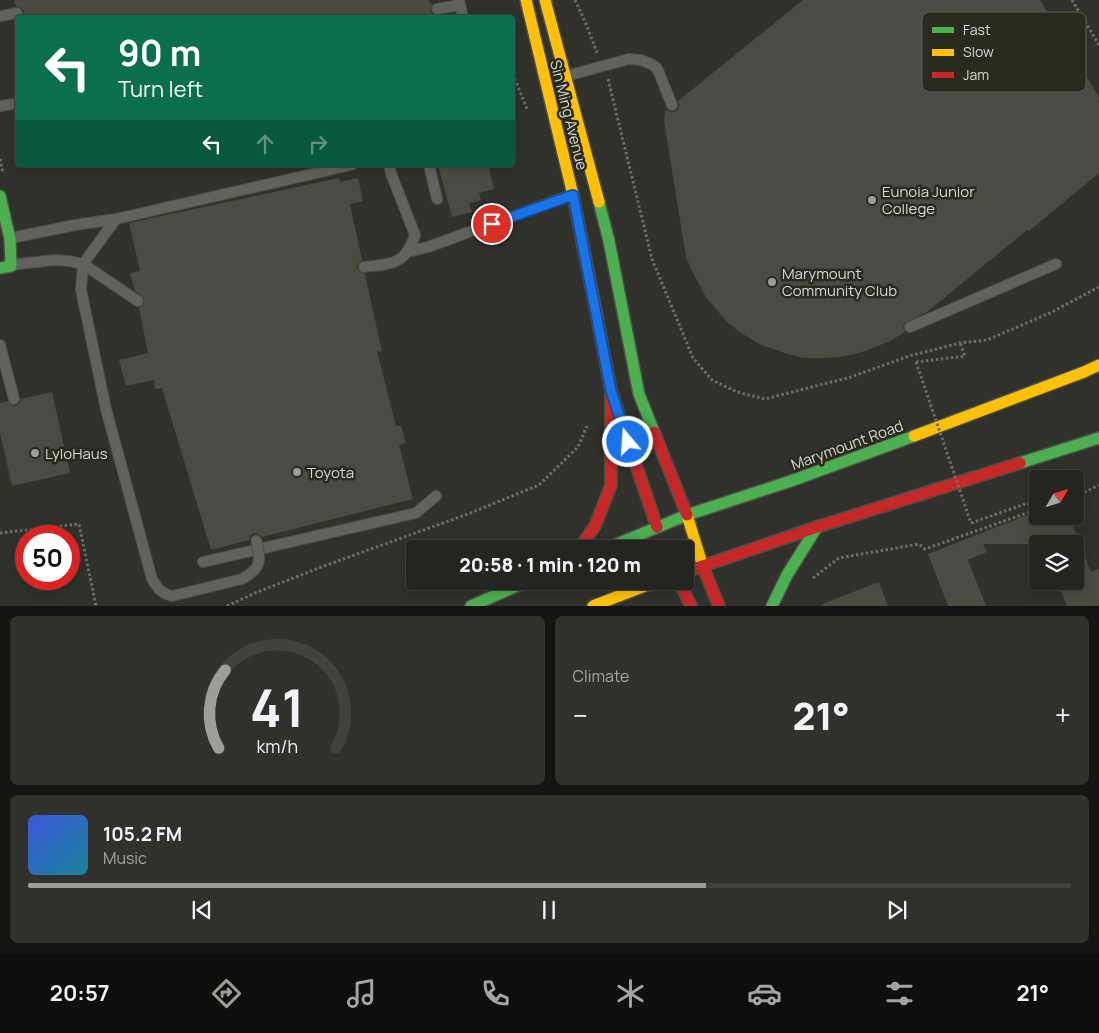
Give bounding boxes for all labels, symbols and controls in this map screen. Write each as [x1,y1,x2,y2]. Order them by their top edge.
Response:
legend [922,12,1086,92]
text: Fast [963,20,991,39]
text: 90 m [118,29,201,77]
icon: left [35,35,100,100]
text: Slow [963,42,994,61]
street label: Sin Ming Avenue [545,58,593,173]
text: Jam [963,65,989,84]
text: Turn left [118,74,203,104]
icon: left [198,130,226,158]
icon: ahead [251,130,279,158]
icon: right [304,130,332,158]
place label: Eunoia Junior College [882,181,975,219]
marker: Eunoia Junior College [866,194,878,206]
pin [471,203,513,245]
icon: arrive [478,210,506,238]
place label: Marymount Community Club [782,263,897,301]
marker: Marymount Community Club [766,276,778,288]
position arrow [601,415,653,467]
street label: Marymount Road [788,415,906,475]
place label: LyloHaus [45,443,108,464]
marker: LyloHaus [29,447,41,459]
place label: Toyota [307,462,354,483]
marker: Toyota [291,466,303,478]
north arrow [1029,470,1084,525]
map controls [1029,470,1084,590]
speed limit sign: 50 [15,525,80,590]
button: layers [1029,535,1084,590]
text: 20:58 · 1 min · 120 m [459,552,641,578]
text: Climate [573,665,629,687]
text: 41 [250,672,304,743]
text: 21° [793,689,850,741]
text: − [573,696,588,734]
text: + [1055,696,1071,734]
text: km/h [256,734,298,758]
text: 105.2 FM [103,821,182,847]
text: Music [103,847,147,869]
icon: previous [188,896,216,924]
icon: pause [535,896,563,924]
icon: next [883,896,911,924]
icon: directions [209,976,244,1011]
icon: music [344,976,379,1011]
icon: phone [478,976,513,1011]
icon: climate [613,976,648,1011]
icon: car [747,976,782,1011]
icon: filters [882,976,917,1011]
text: 20:57 [50,978,110,1008]
text: 21° [1016,978,1049,1008]

